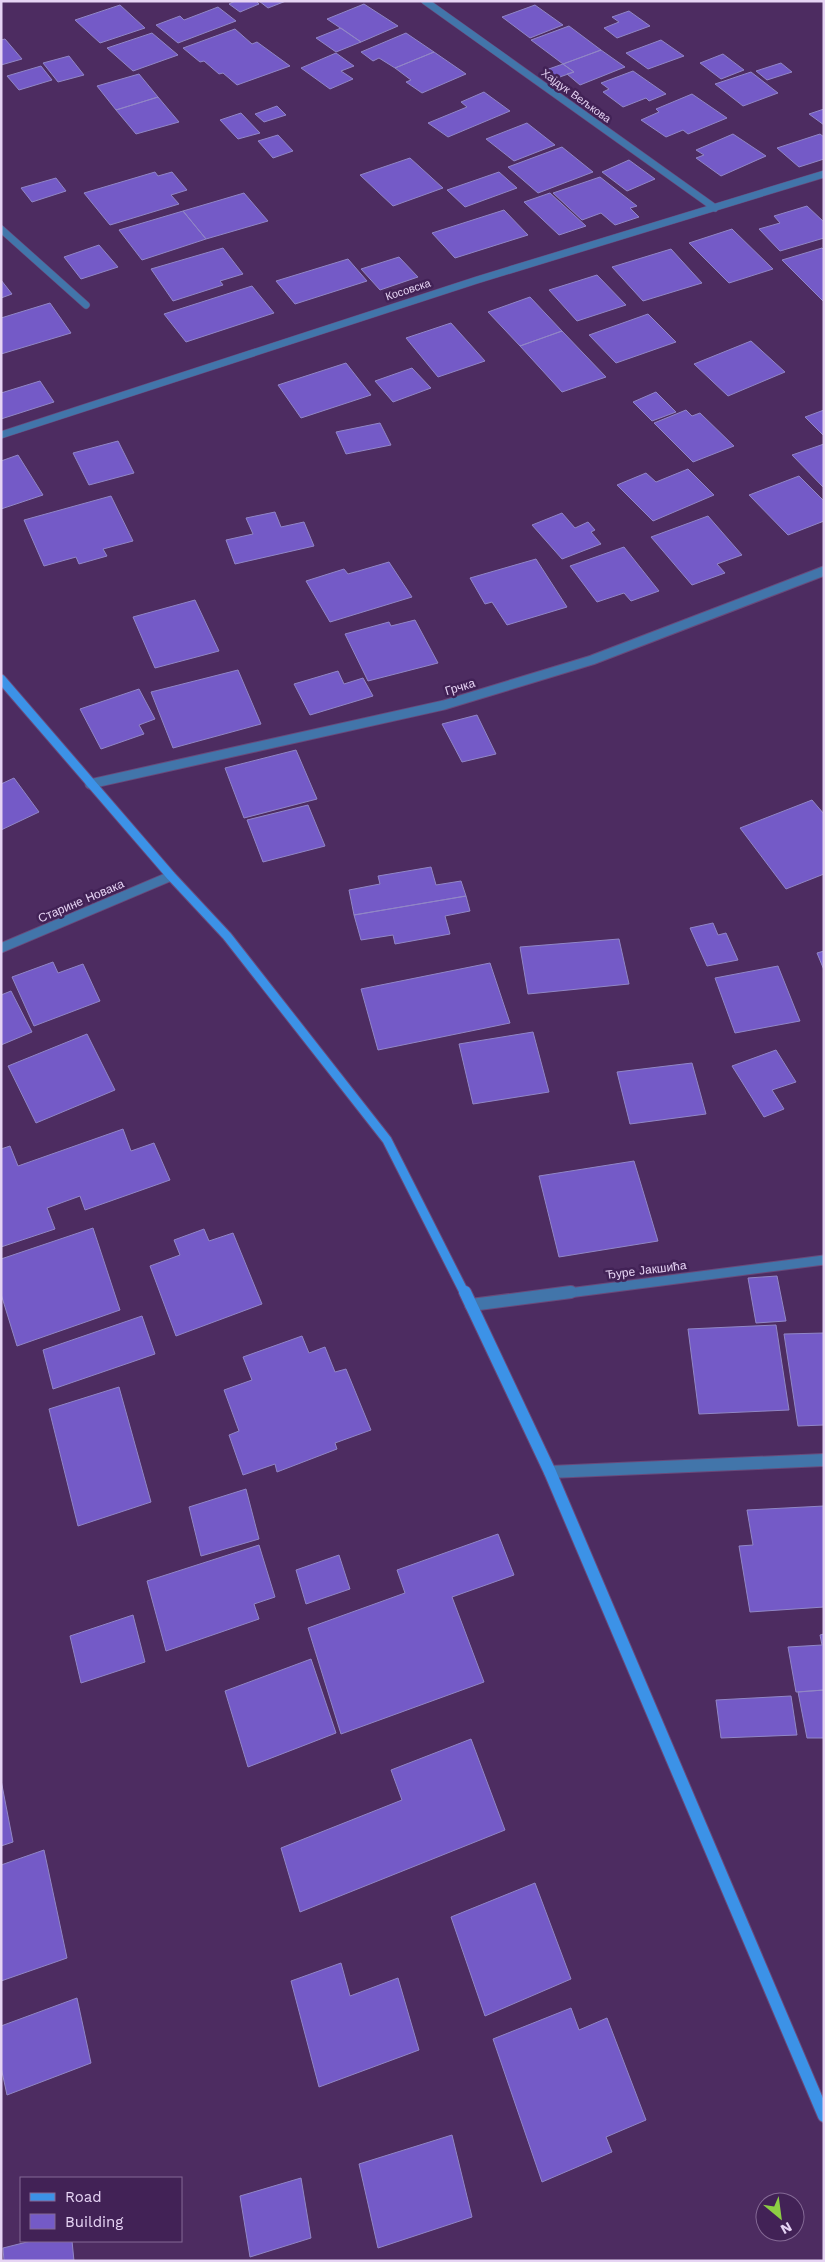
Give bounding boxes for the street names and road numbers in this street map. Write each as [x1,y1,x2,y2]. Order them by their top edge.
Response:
street label: Хајдук Вељкова [539,66,614,126]
street label: Косовска [384,276,433,303]
street label: Грчка [443,676,477,698]
street label: Старине Новака [36,876,126,925]
street label: Ђуре Јакшића [605,1258,688,1282]

